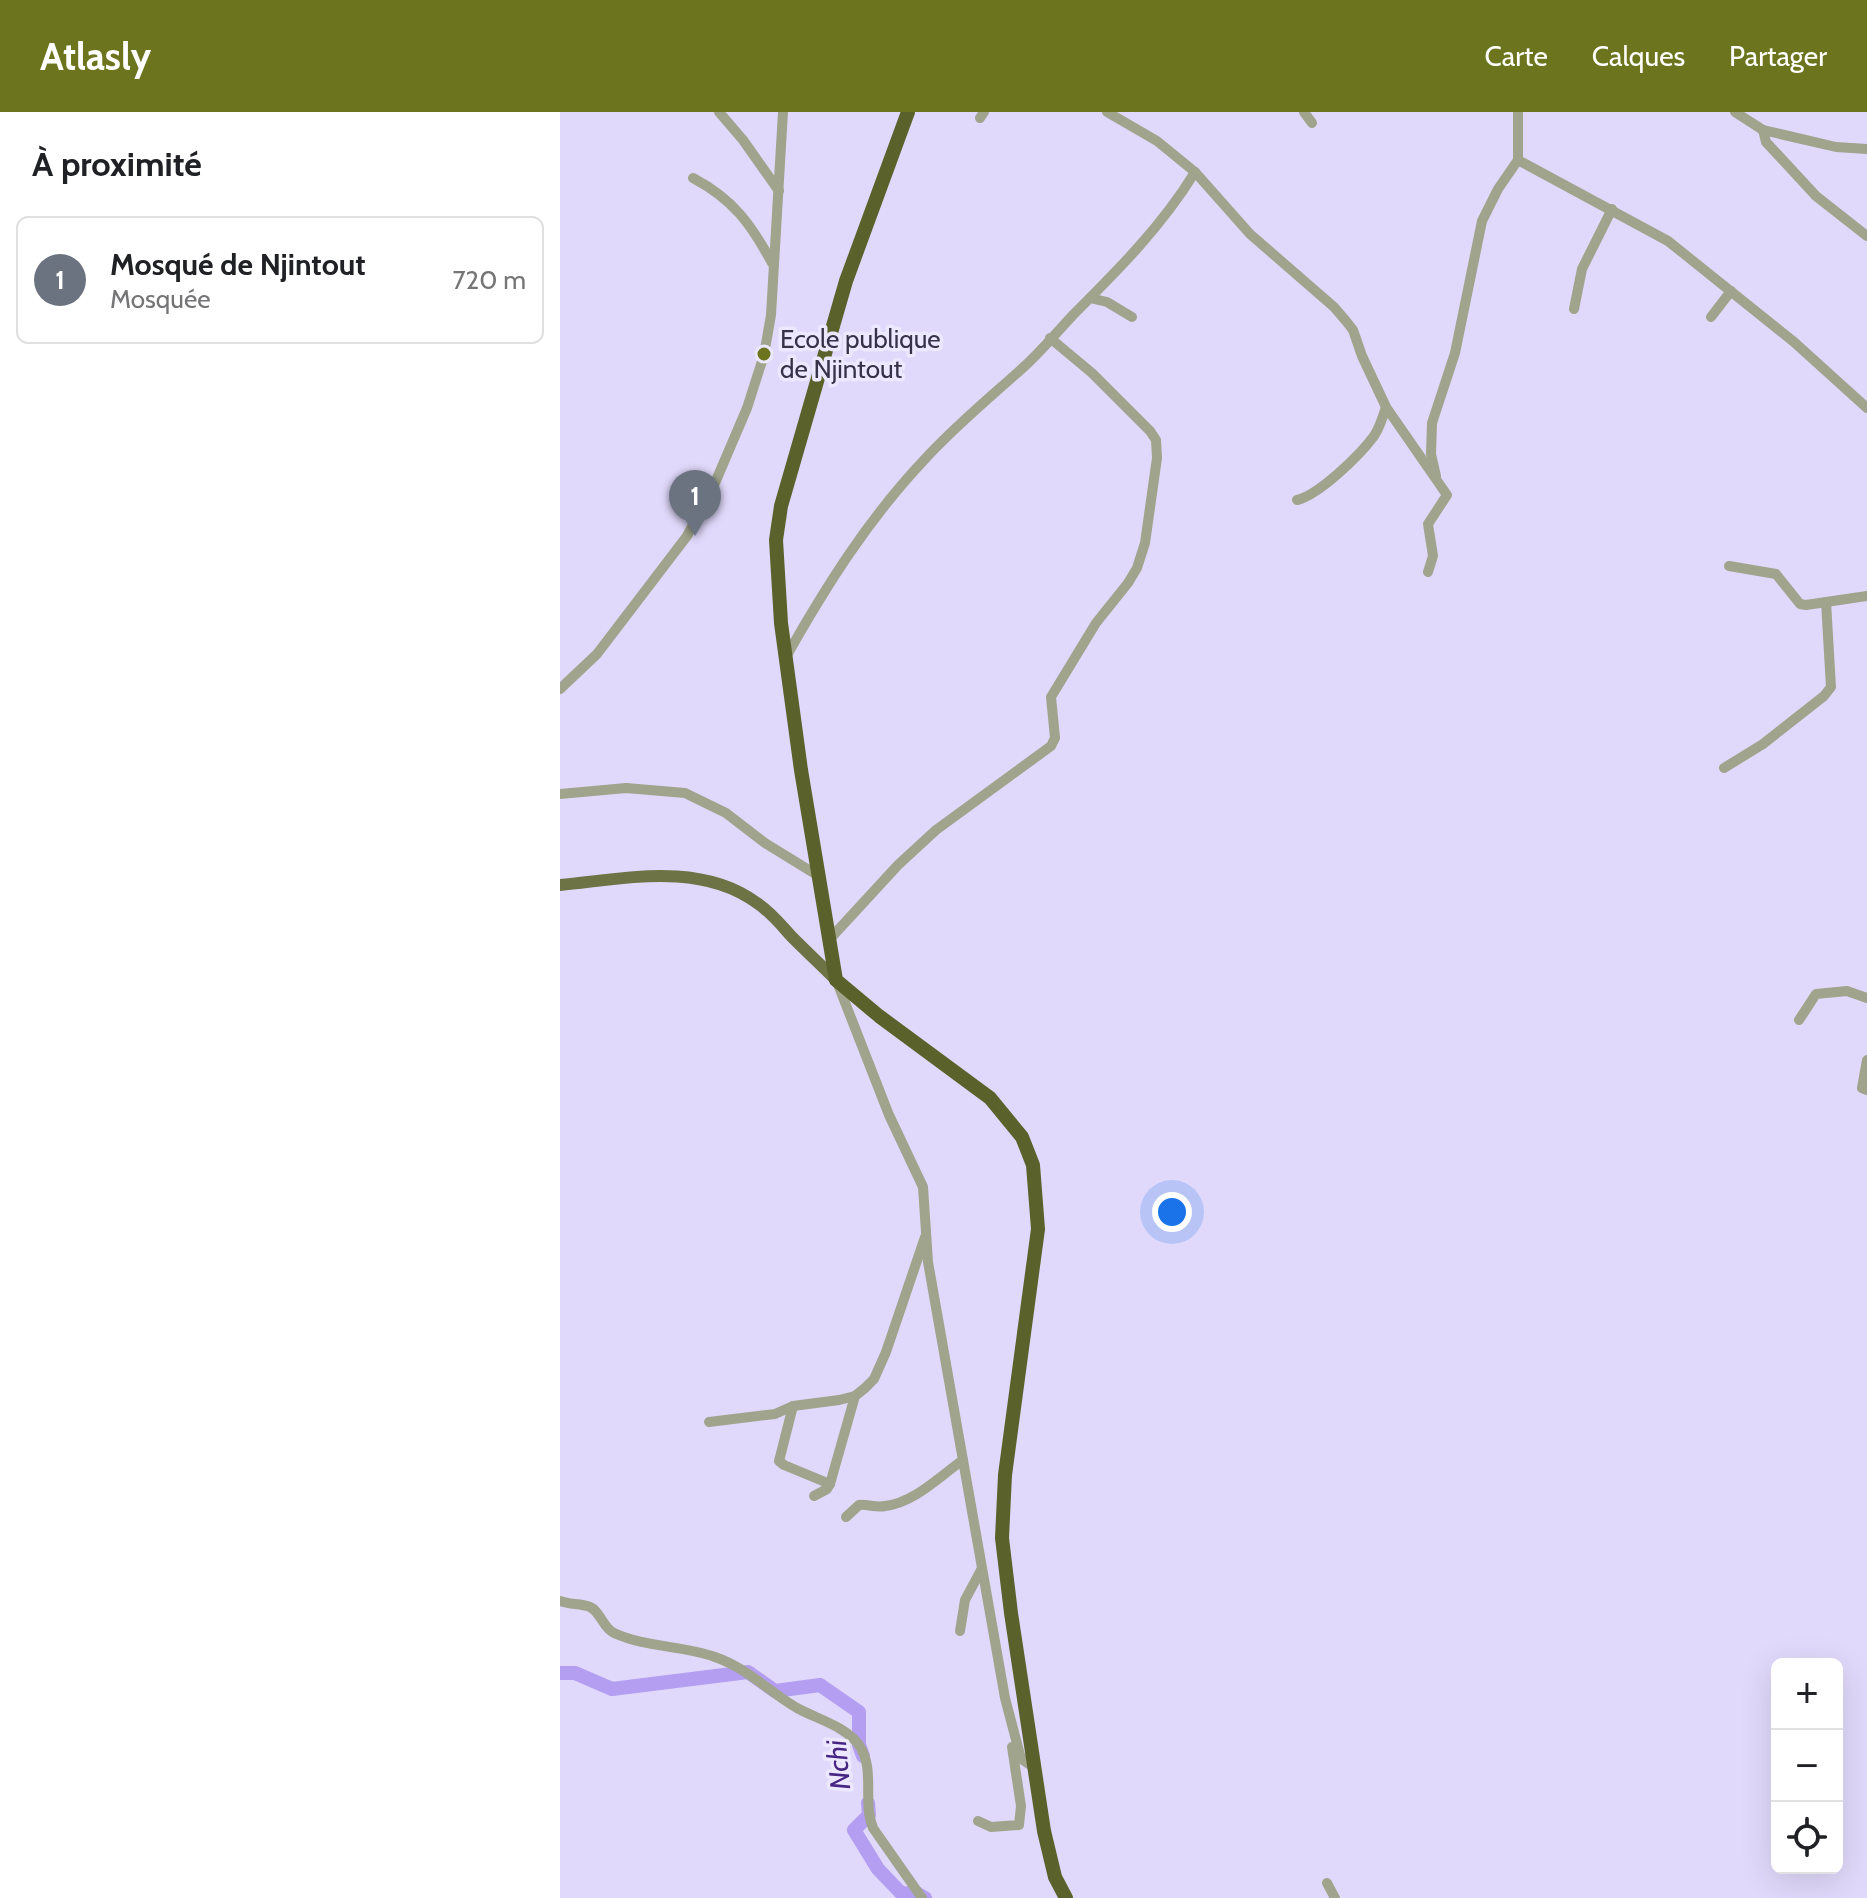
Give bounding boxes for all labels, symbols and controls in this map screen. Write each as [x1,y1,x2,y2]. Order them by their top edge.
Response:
text: Atlasly [40,33,151,80]
text: Carte [1485,39,1548,73]
text: Calques [1592,39,1685,73]
text: Partager [1729,39,1827,73]
text: À proximité [32,143,202,185]
text: Mosqué de Njintout [110,246,366,283]
text: 1 [55,264,65,296]
text: 720 m [452,264,526,296]
text: Mosquée [110,283,211,315]
place label: Ecole publique de Njintout [780,323,941,385]
marker: Ecole publique de Njintout [755,345,773,363]
pin: 1 [669,470,721,536]
your location [1152,1192,1192,1232]
map controls [1771,1658,1843,1874]
button: + [1771,1658,1843,1730]
button: − [1771,1730,1843,1802]
water label: Nchi [819,1738,857,1791]
button: locate [1771,1802,1843,1874]

